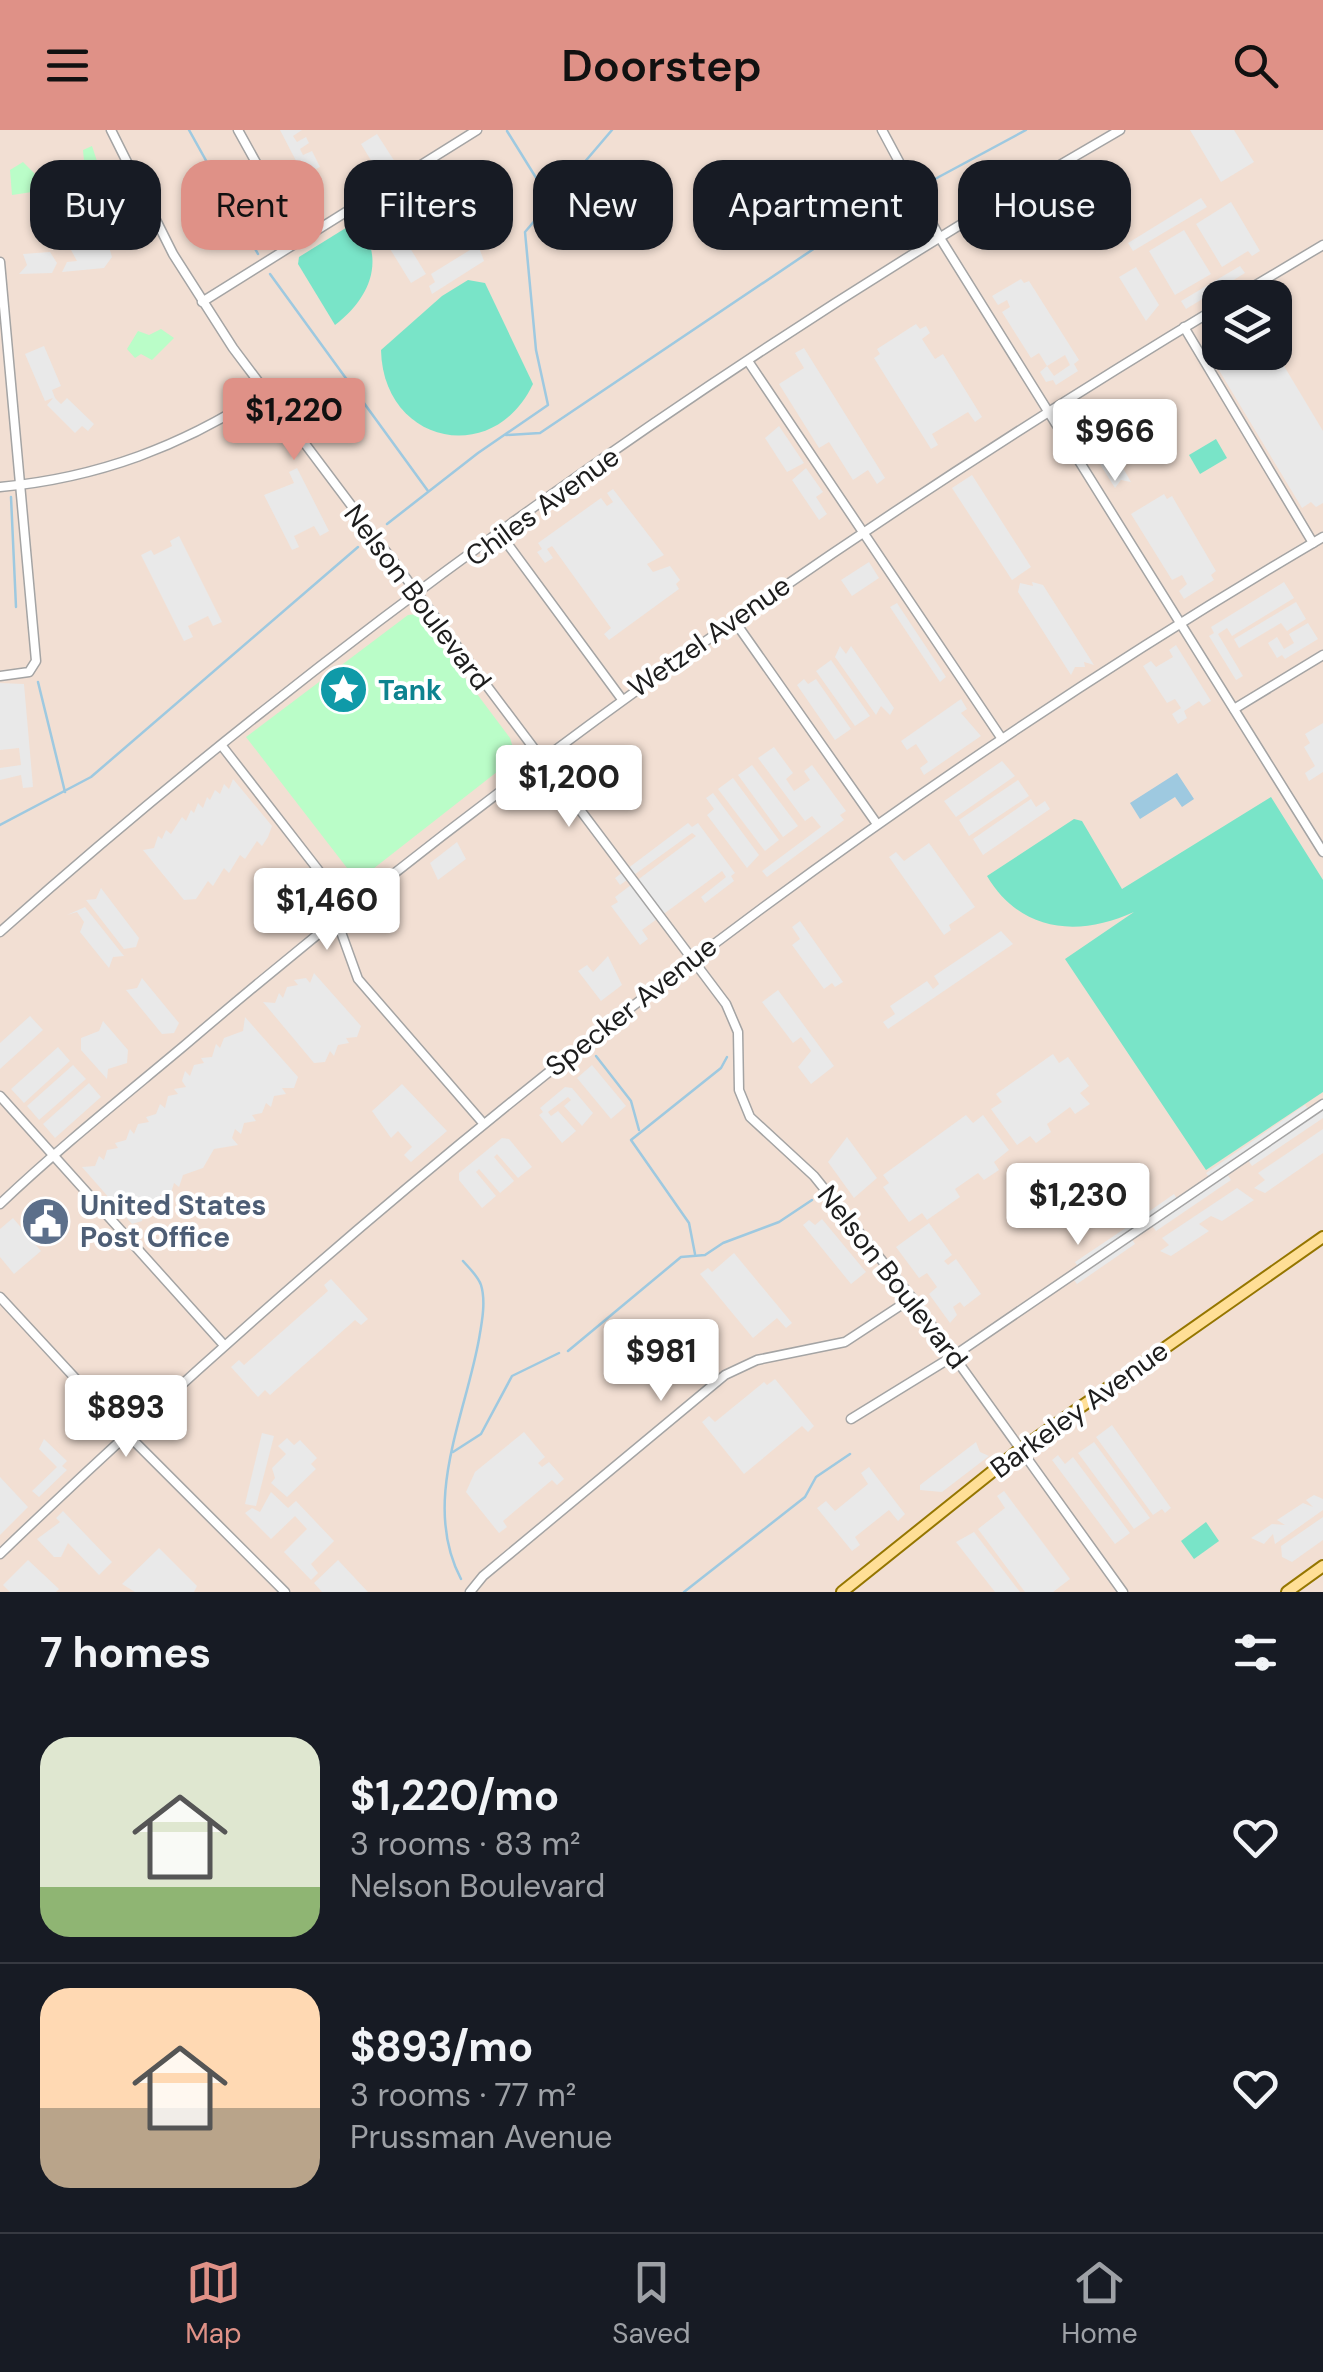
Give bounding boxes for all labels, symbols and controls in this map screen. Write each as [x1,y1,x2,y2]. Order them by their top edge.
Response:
text: Doorstep [561,36,762,95]
icon: menu [40,38,95,93]
icon: search [1228,38,1283,93]
chip: Buy [30,160,161,250]
chip: Rent [181,160,324,250]
chip: Filters [344,160,513,250]
chip: New [533,160,673,250]
chip: Apartment [693,160,938,250]
chip: House [958,160,1131,250]
map controls [1202,280,1292,370]
button: layers [1202,280,1292,370]
pin: $1,220 [213,378,375,463]
text: $1,220 [245,389,343,431]
pin: $966 [1056,399,1174,484]
text: $966 [1075,410,1155,452]
street label: Chiles Avenue [458,438,627,575]
street label: Nelson Boulevard [336,497,500,698]
street label: Wetzel Avenue [621,567,798,706]
place icon: Tank [317,664,369,716]
place label: Tank [378,672,442,709]
pin: $1,200 [488,745,650,830]
text: $1,200 [518,756,620,798]
pin: $1,460 [246,868,408,953]
text: $1,460 [276,879,378,921]
street label: Specker Avenue [538,928,725,1085]
pin: $1,230 [997,1163,1159,1248]
text: $1,230 [1028,1174,1128,1216]
street label: Nelson Boulevard [809,1178,976,1377]
place label: United States Post Office [80,1187,266,1256]
public building icon: United States Post Office [19,1195,71,1247]
pin: $981 [602,1319,720,1404]
text: $981 [626,1330,696,1372]
street label: Barkeley Avenue [983,1332,1176,1486]
pin: $893 [67,1375,185,1460]
text: $893 [87,1386,165,1428]
text: 7 homes [40,1625,211,1680]
icon: filters [1228,1625,1283,1680]
text: $1,220/mo [350,1768,559,1823]
icon: home [120,1777,240,1897]
icon: heart [1228,1810,1283,1865]
text: 3 rooms · 83 m² [350,1823,581,1865]
text: Nelson Boulevard [350,1865,605,1907]
text: $893/mo [350,2019,533,2074]
icon: home [120,2028,240,2148]
icon: heart [1228,2061,1283,2116]
text: 3 rooms · 77 m² [350,2074,576,2116]
text: Prussman Avenue [350,2116,612,2158]
tab: Map [185,2255,242,2352]
tab: Saved [612,2255,691,2352]
tab: Home [1061,2255,1138,2352]

